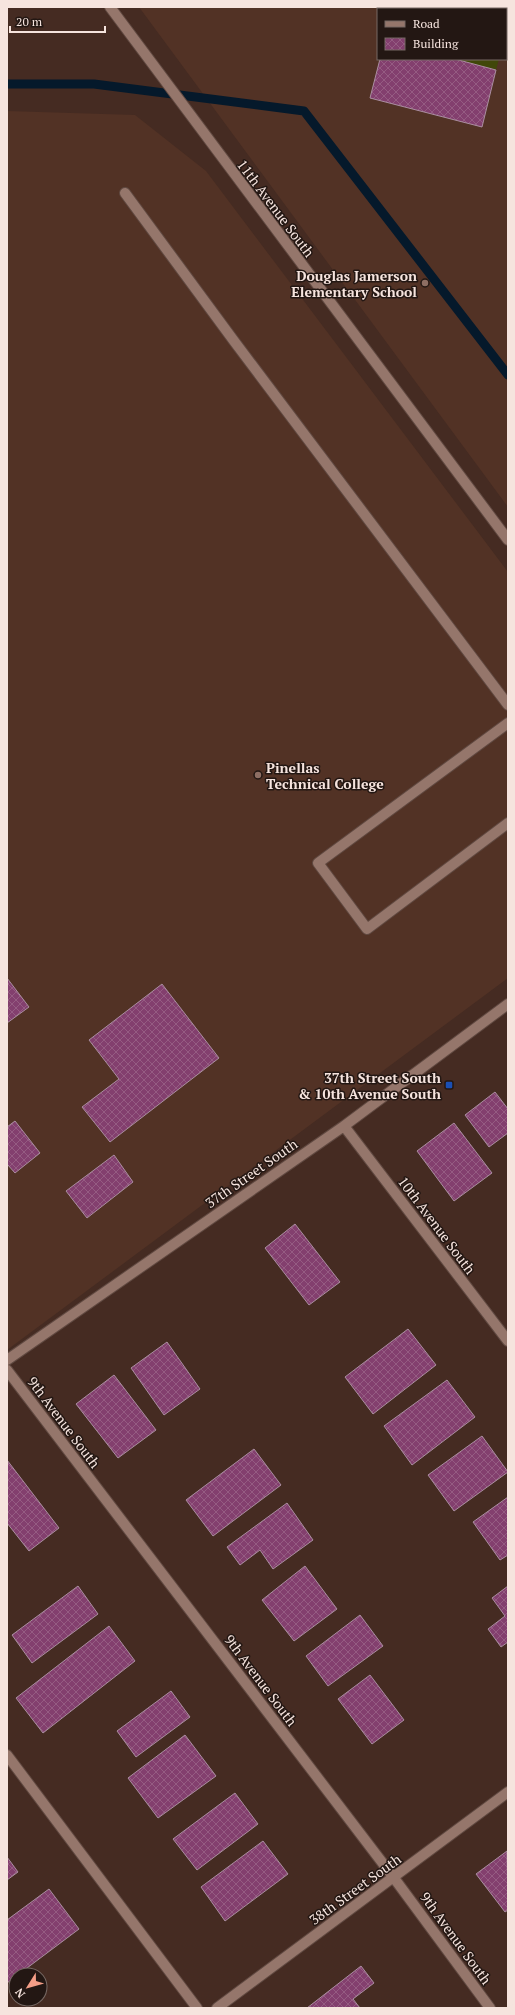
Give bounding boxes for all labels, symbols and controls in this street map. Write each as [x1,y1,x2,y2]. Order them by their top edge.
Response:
scale bar [10,8,105,34]
legend [377,8,507,60]
text: 20 m [16,14,43,29]
text: Road [413,16,440,31]
text: Building [413,36,459,51]
street label: 11th Avenue South [233,155,319,261]
place label: Douglas Jamerson Elementary School [291,266,417,301]
marker: Douglas Jamerson Elementary School [420,278,430,288]
place label: Pinellas Technical College [266,758,384,793]
marker: Pinellas Technical College [253,770,263,780]
place label: 37th Street South & 10th Avenue South [298,1068,441,1103]
marker: 37th Street South & 10th Avenue South [444,1080,454,1090]
street label: 37th Street South [201,1134,301,1212]
street label: 10th Avenue South [394,1172,480,1278]
street label: 9th Avenue South [23,1372,105,1472]
street label: 9th Avenue South [220,1630,302,1730]
street label: 38th Street South [305,1849,405,1929]
street label: 9th Avenue South [416,1888,496,1988]
north arrow [8,1967,48,2007]
text: N [12,1985,28,2001]

